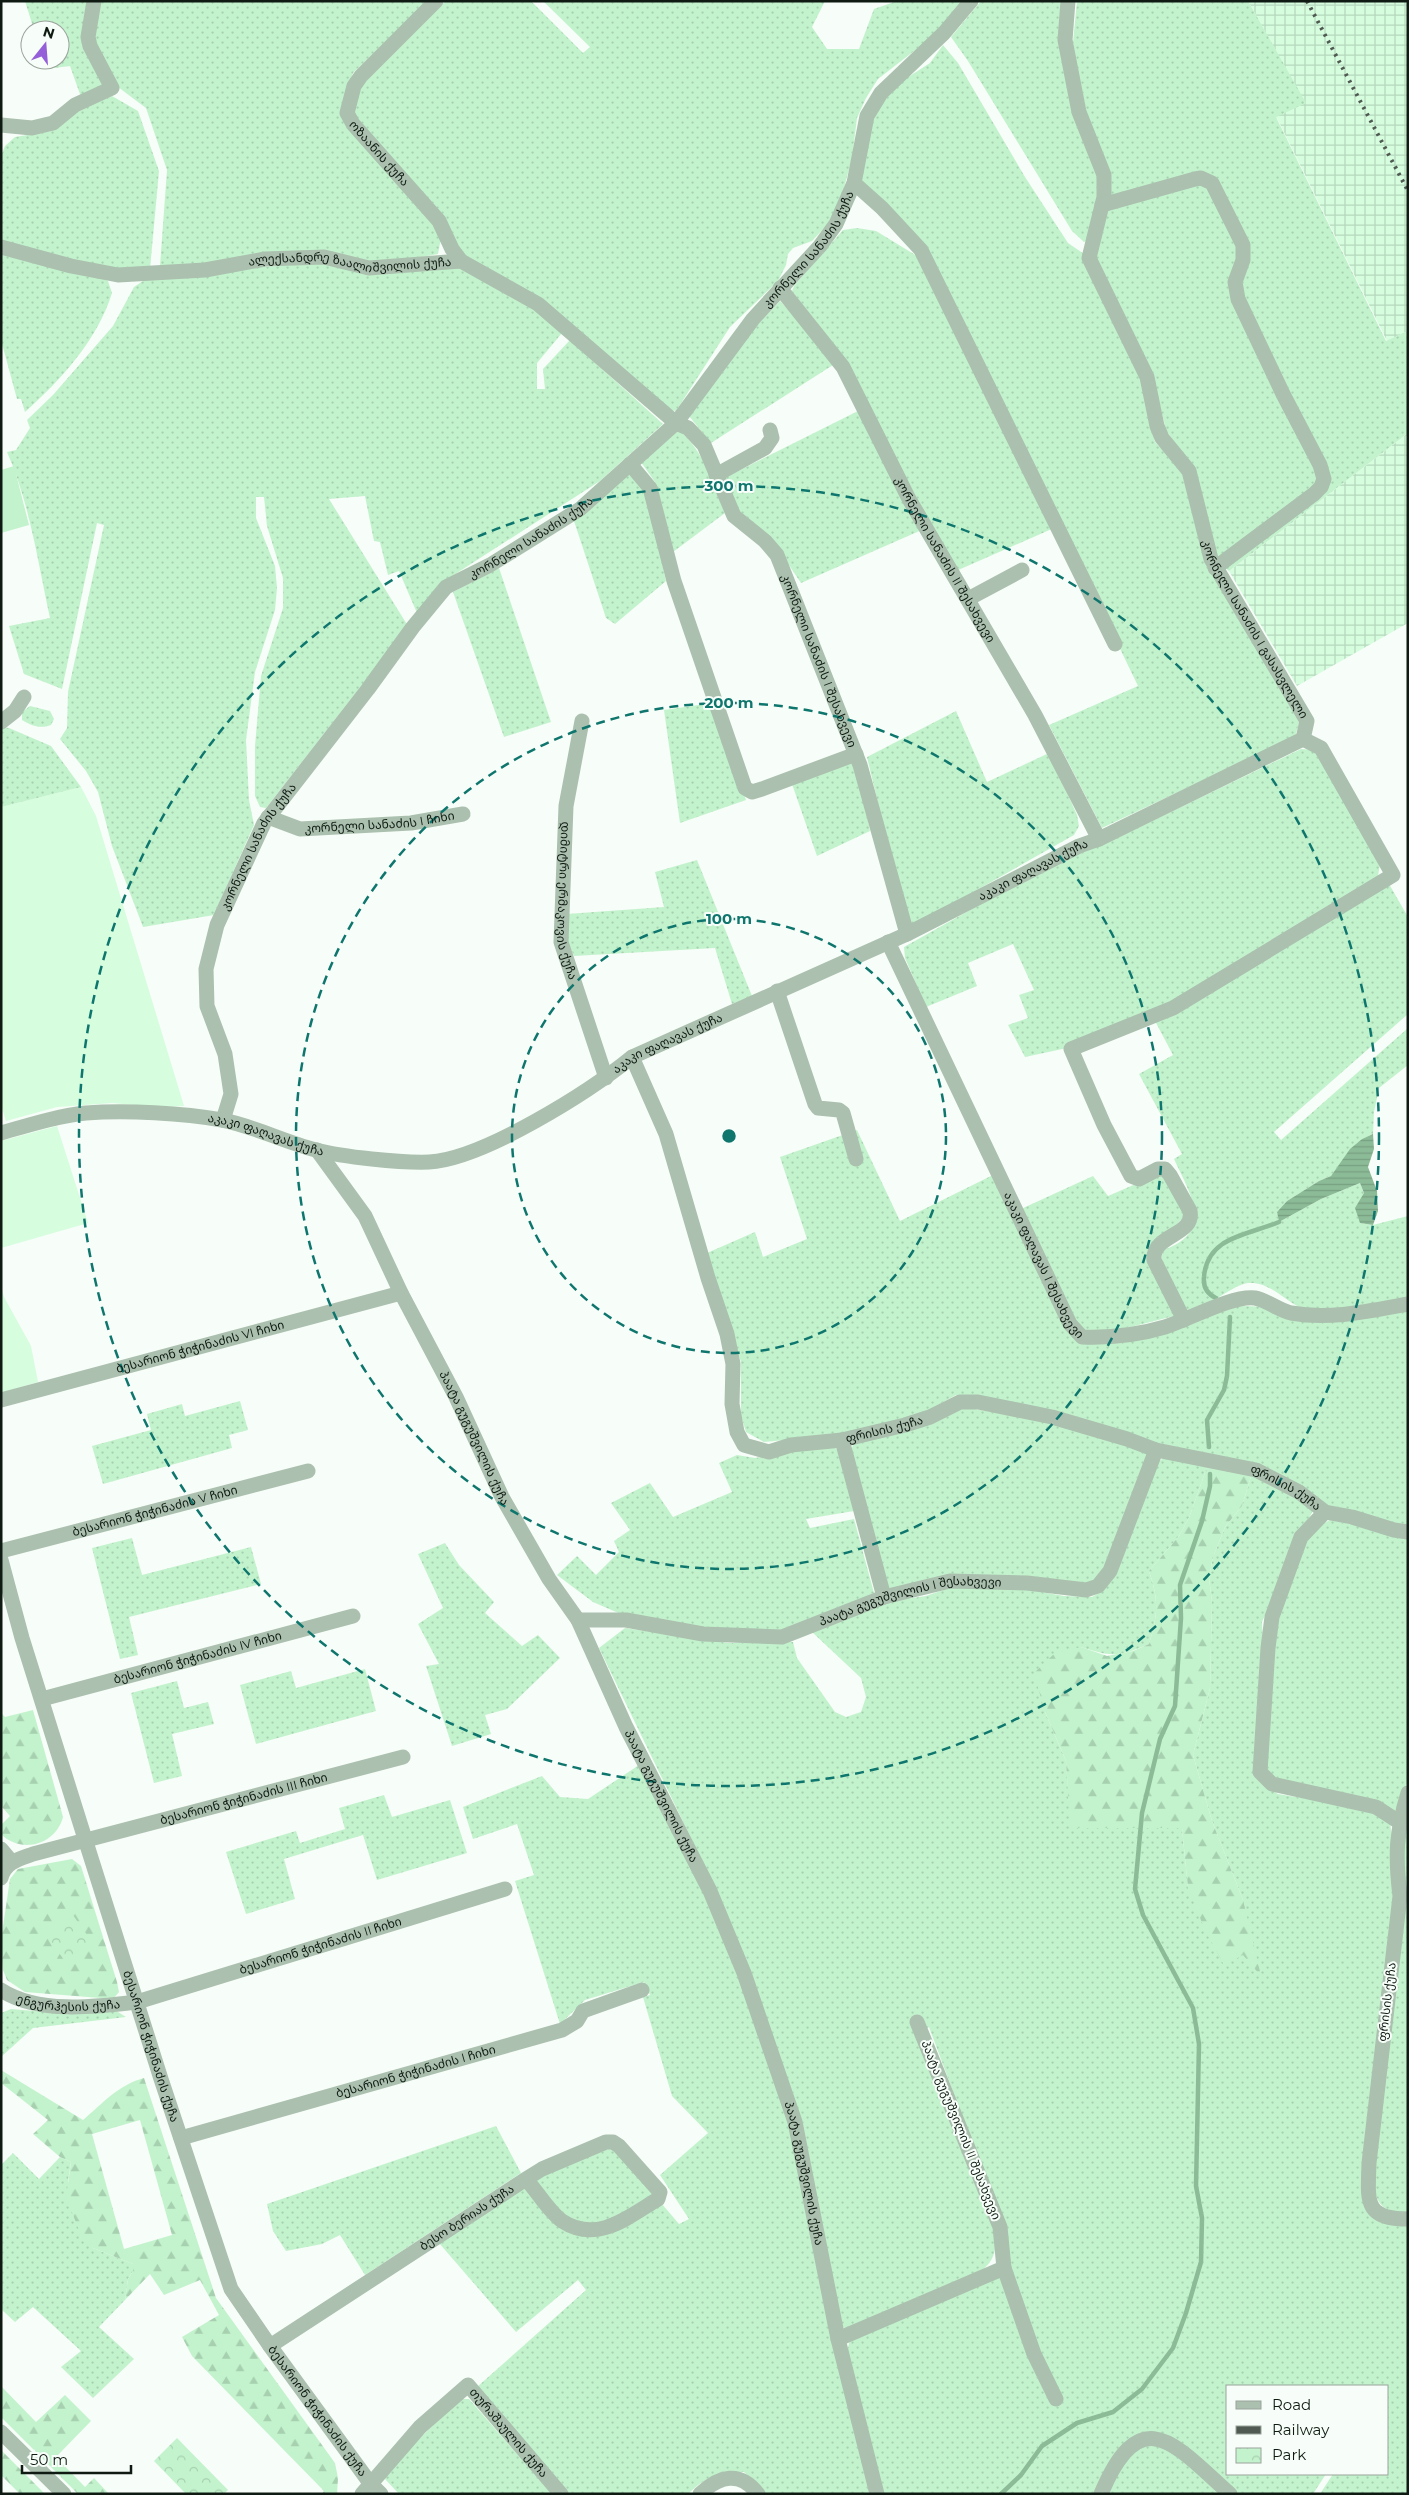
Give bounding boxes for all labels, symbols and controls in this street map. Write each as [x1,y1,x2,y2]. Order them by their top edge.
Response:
north arrow [20,20,70,70]
text: N [41,22,57,43]
street label: ოზაანის ქუჩა [346,117,413,189]
street label: კორნელი სანაძის ქუჩა [759,188,857,310]
street label: ალექსანდრე ზაალიშვილის ქუჩა [247,249,452,276]
street label: კორნელი სანაძის II შესახვევი [892,474,999,645]
text: 300 m [703,476,754,495]
street label: კორნელი სანაძის ქუჩა [466,493,596,581]
street label: კორნელი სანაძის I გასასვლელი [1199,538,1312,721]
street label: კორნელი სანაძის I შესახვევი [778,572,860,750]
text: 200 m [704,693,754,712]
street label: კორნელი სანაძის ქუჩა [217,780,299,913]
street label: კორნელი სანაძის I ჩიხი [304,808,456,836]
street label: დიმიტრი ერმაკოვის ქუჩა [554,821,581,981]
street label: აკაკი ფაღავას ქუჩა [975,836,1090,903]
text: 100 m [706,909,752,928]
street label: აკაკი ფაღავას ქუჩა [609,1010,725,1077]
street label: აკაკი ფაღავას ქუჩა [207,1110,325,1159]
centre of rings [720,1127,738,1145]
street label: აკაკი ფაღავას I შესახვევი [1001,1189,1088,1342]
street label: ბესარიონ ჭიჭინაძის VI ჩიხი [114,1317,286,1376]
street label: პაატა გუგუშვილის ქუჩა [436,1368,513,1508]
street label: ფრისის ქუჩა [844,1412,925,1446]
street label: ფრისის ქუჩა [1249,1461,1324,1513]
street label: ბესარიონ ჭიჭინაძის V ჩიხი [71,1482,239,1539]
street label: პაატა გუგუშვილის I შესახვევი [817,1573,1002,1629]
street label: ბესარიონ ჭიჭინაძის IV ჩიხი [112,1627,283,1687]
street label: პაატა გუგუშვილის ქუჩა [622,1727,702,1865]
street label: ბესარიონ ჭიჭინაძის III ჩიხი [158,1769,329,1827]
street label: ბესარიონ ჭიჭინაძის II ჩიხი [237,1913,403,1977]
street label: ფრისის ქუჩა [1374,1962,1399,2042]
street label: ბესარიონ ჭიჭინაძის ქუჩა [120,1969,183,2124]
street label: ენგურჰესის ქუჩა [15,1991,121,2014]
street label: პაატა გუგუშვილის II შესახვევი [918,2038,1004,2222]
street label: ბესარიონ ჭიჭინაძის I ჩიხი [334,2041,497,2101]
street label: პაატა გუგუშვილის ქუჩა [781,2099,827,2247]
street label: ბესო ბერიას ქუჩა [416,2181,517,2254]
street label: ბესარიონ ჭიჭინაძის ქუჩა [265,2342,371,2479]
street label: თურაშაულის ქუჩა [467,2384,551,2480]
legend [1226,2385,1389,2475]
text: Road [1272,2395,1311,2414]
text: Railway [1272,2420,1330,2439]
scale bar [22,2442,131,2474]
text: Park [1272,2445,1306,2464]
text: 50 m [30,2450,68,2469]

